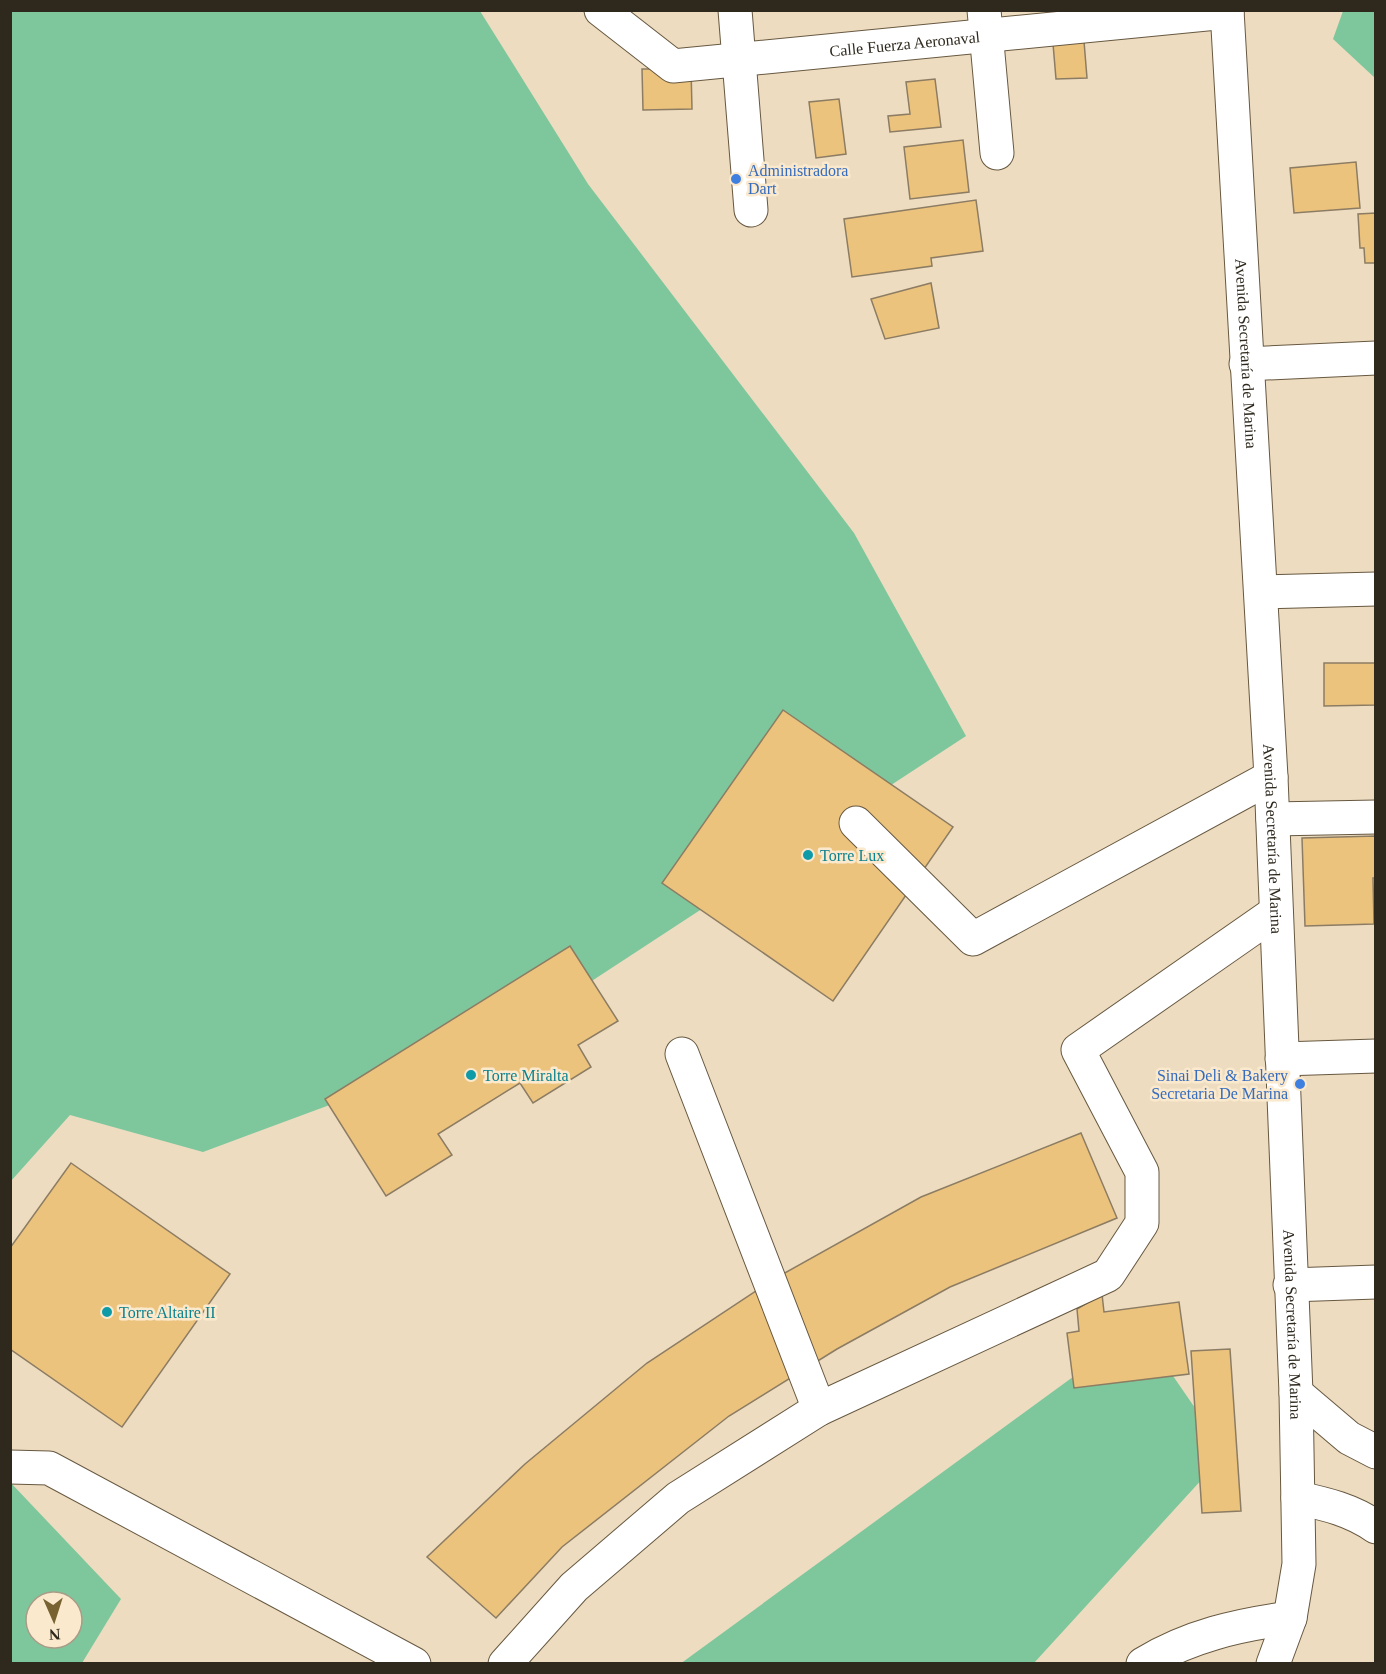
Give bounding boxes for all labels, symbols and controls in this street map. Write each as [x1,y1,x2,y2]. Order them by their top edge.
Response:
street label: Calle Fuerza Aeronaval [829,28,981,60]
place label: Administradora Dart [748,162,848,197]
marker: Administradora Dart [729,172,743,186]
street label: Avenida Secretaría de Marina [1232,258,1260,449]
street label: Avenida Secretaría de Marina [1260,743,1285,934]
place label: Torre Lux [820,847,884,864]
marker: Torre Lux [801,848,815,862]
place label: Torre Miralta [483,1067,569,1084]
place label: Sinai Deli & Bakery Secretaria De Marina [1151,1067,1288,1102]
marker: Torre Miralta [464,1068,478,1082]
marker: Sinai Deli & Bakery Secretaria De Marina [1293,1077,1307,1091]
street label: Avenida Secretaría de Marina [1280,1229,1304,1420]
place label: Torre Altaire II [119,1304,216,1321]
marker: Torre Altaire II [100,1305,114,1319]
north arrow [24,1590,84,1650]
text: N [48,1626,61,1643]

